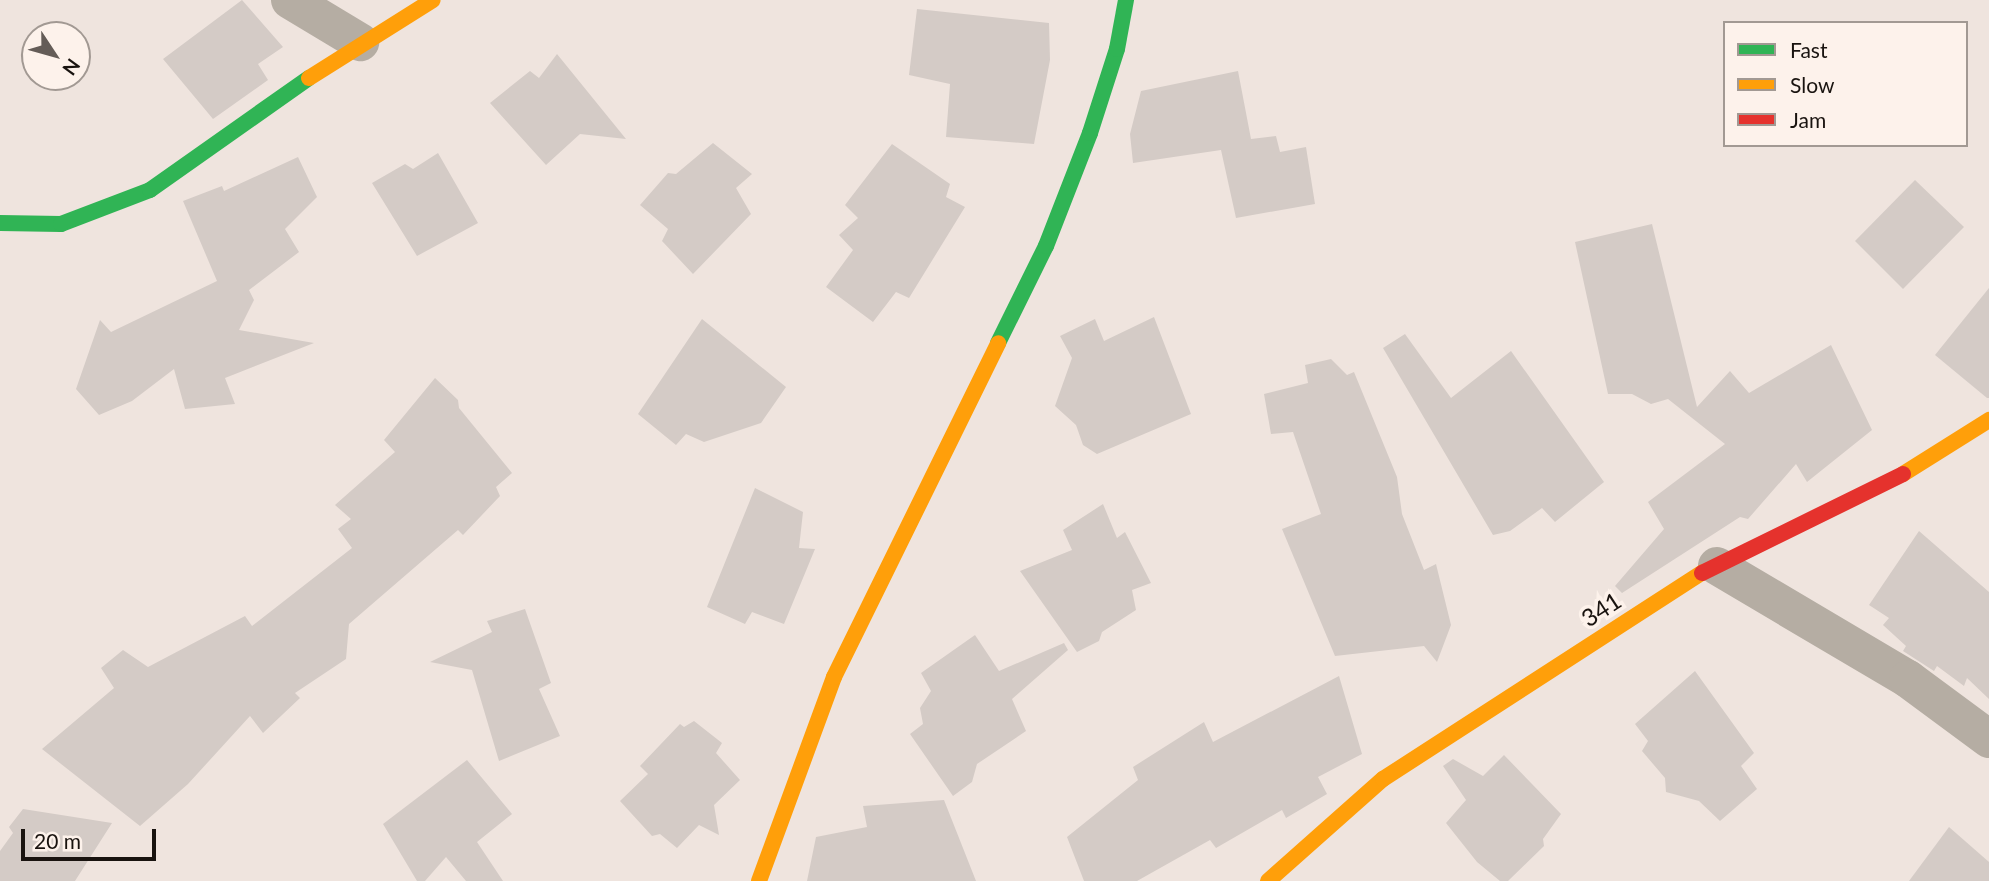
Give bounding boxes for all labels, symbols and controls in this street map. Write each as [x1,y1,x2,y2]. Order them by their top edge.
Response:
north arrow [21,21,91,91]
legend [1723,21,1968,147]
text: Fast [1790,37,1827,62]
text: N [58,55,85,80]
text: Slow [1790,72,1834,97]
text: Jam [1790,107,1826,132]
street label: 341 [1576,586,1626,632]
scale bar [24,814,159,858]
text: 20 m [34,828,81,853]

